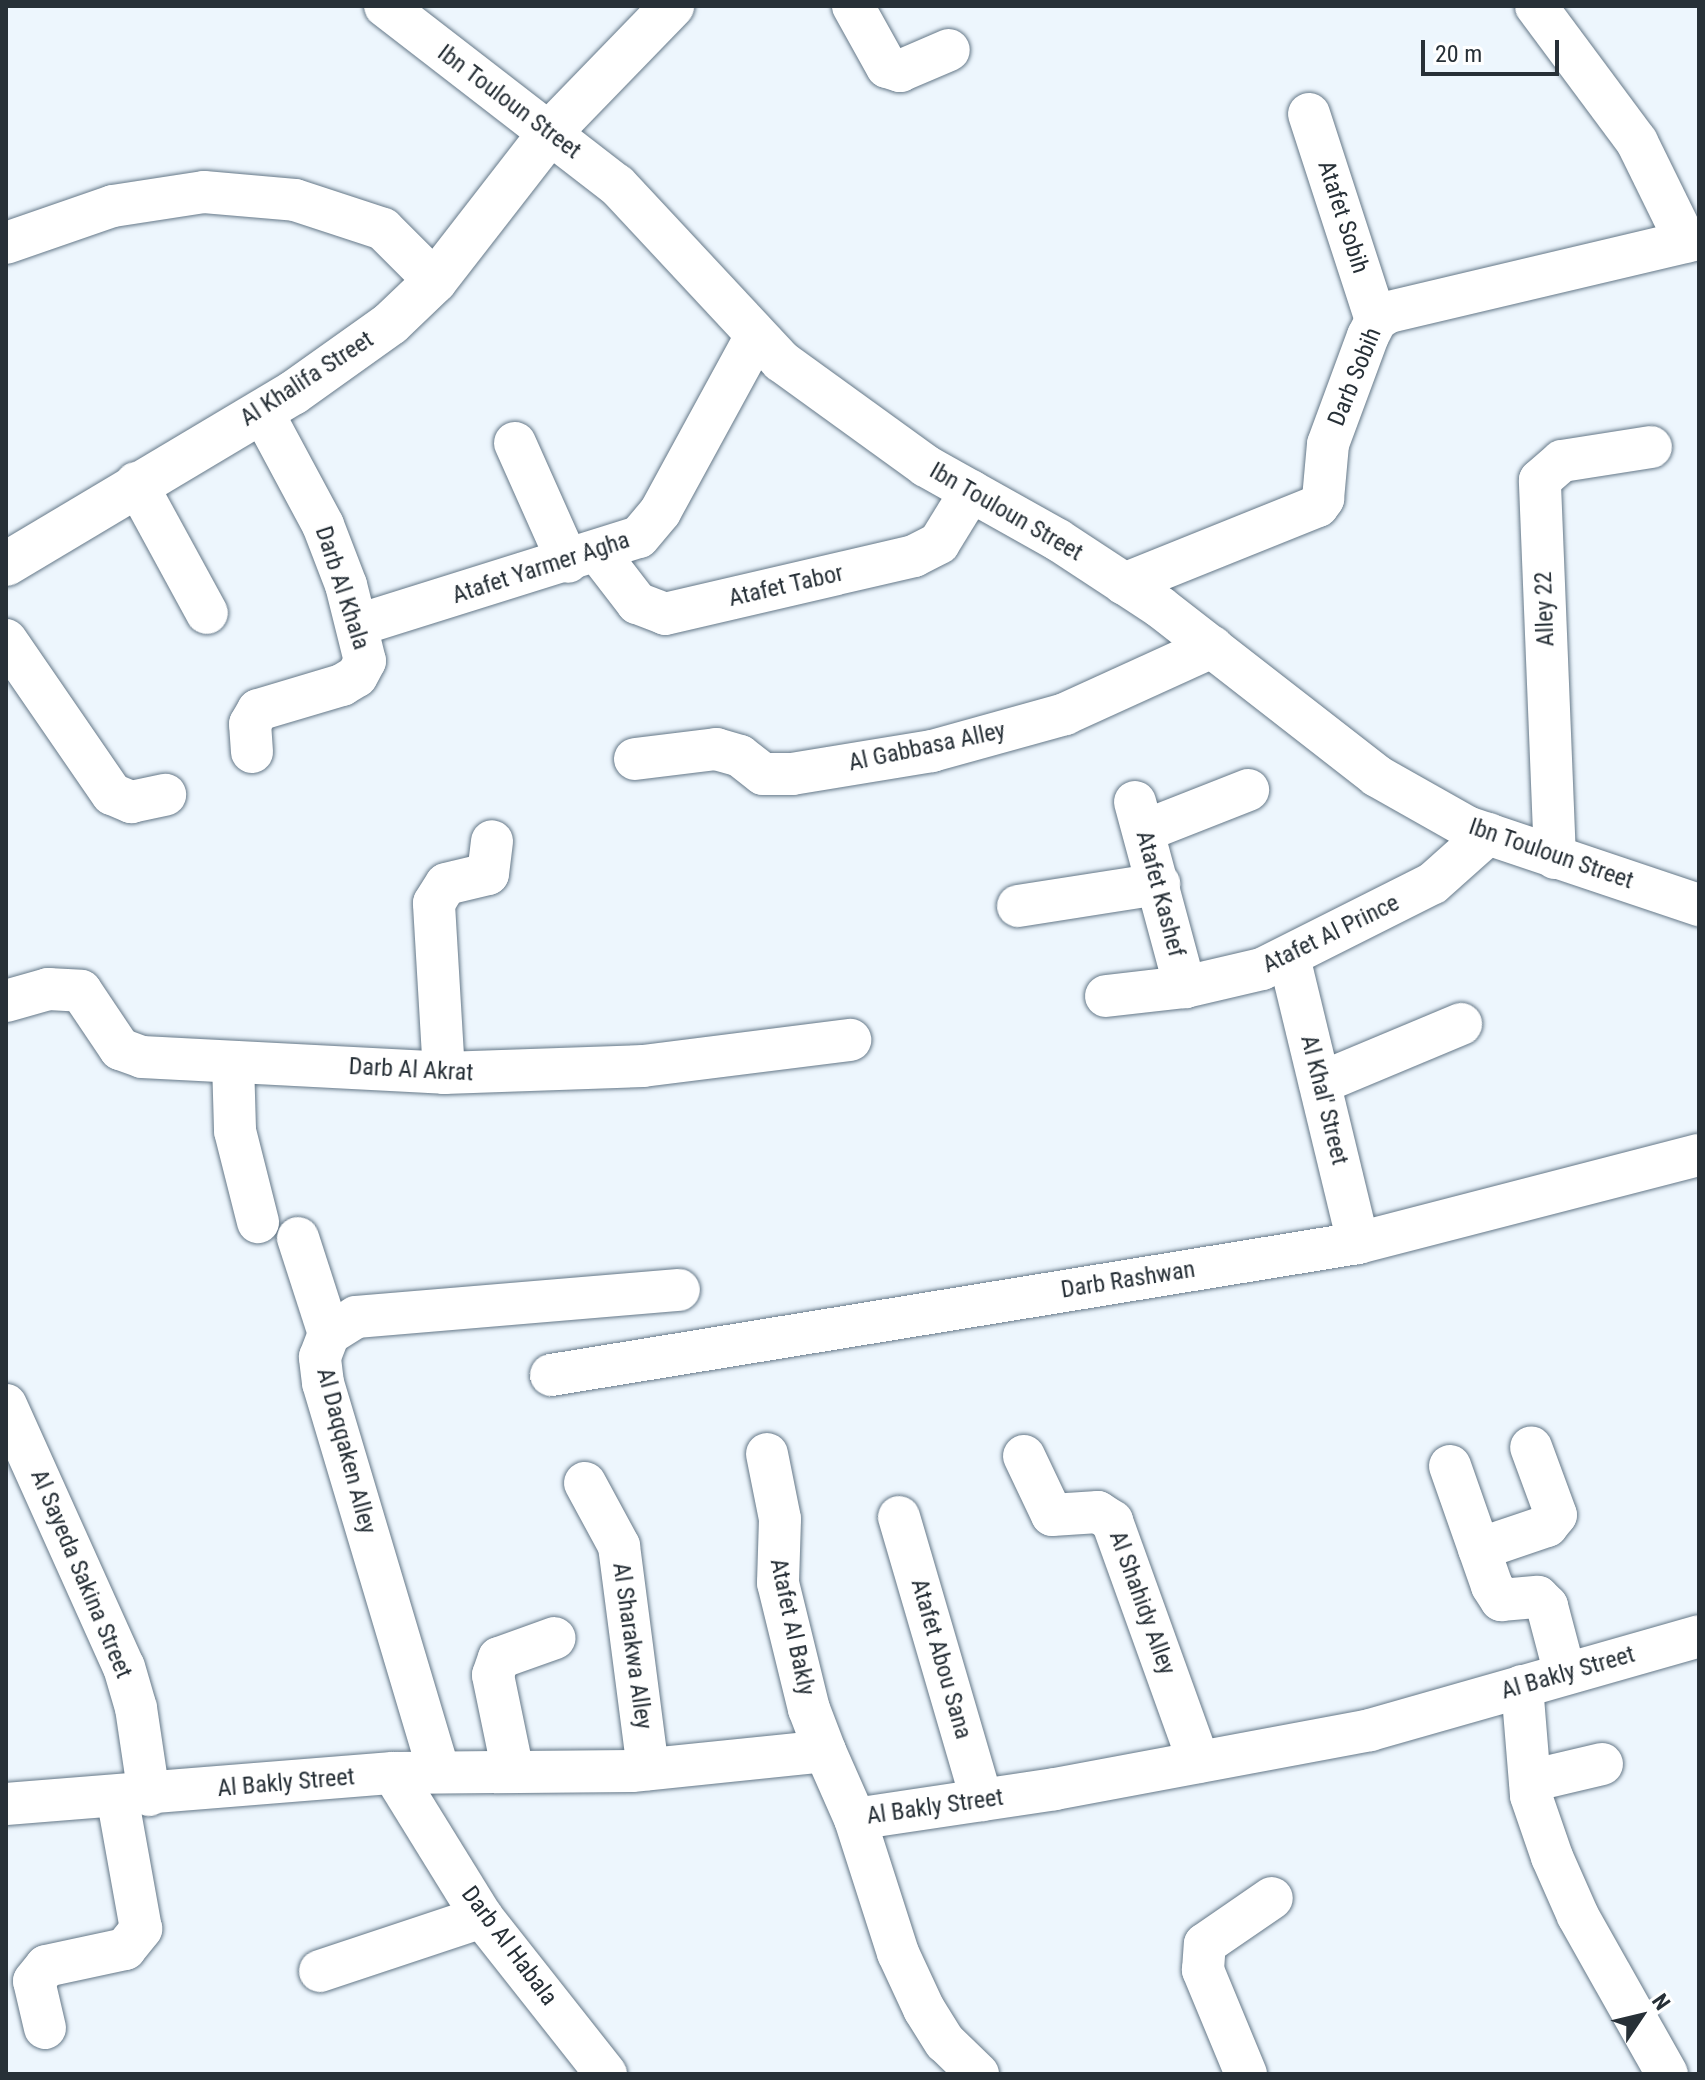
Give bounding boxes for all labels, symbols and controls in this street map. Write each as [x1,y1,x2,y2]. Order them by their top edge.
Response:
scale bar [1425,24,1563,74]
street label: Ibn Touloun Street [431,39,587,165]
text: 20 m [1435,40,1482,68]
street label: Atafet Sobih [1311,157,1375,277]
street label: Darb Sobih [1322,324,1388,430]
street label: Al Khalifa Street [235,325,379,433]
street label: Ibn Touloun Street [924,456,1088,568]
street label: Darb Al Khala [309,523,375,653]
street label: Atafet Yarmer Agha [449,526,633,610]
street label: Atafet Tabor [726,559,846,613]
street label: Alley 22 [1529,571,1561,647]
street label: Al Gabbasa Alley [846,716,1008,778]
street label: Ibn Touloun Street [1465,812,1637,896]
street label: Atafet Kashef [1129,828,1191,960]
street label: Atafet Al Prince [1258,889,1404,979]
street label: Al Khal' Street [1294,1032,1354,1168]
street label: Darb Al Akrat [348,1052,474,1088]
street label: Darb Rashwan [1059,1255,1197,1305]
street label: Al Daqqaken Alley [310,1365,382,1537]
street label: Al Sayeda Sakina Street [24,1465,138,1683]
street label: Al Shahidy Alley [1103,1527,1181,1679]
street label: Atafet Al Bakly [763,1556,821,1698]
street label: Al Sharakwa Alley [606,1561,658,1731]
street label: Atafet Abou Sana [904,1576,978,1742]
street label: Al Bakly Street [1498,1640,1638,1706]
street label: Al Bakly Street [216,1763,356,1803]
street label: Al Bakly Street [865,1783,1005,1831]
street label: Darb Al Habala [455,1881,563,2011]
north arrow [1601,1976,1681,2056]
text: N [1647,1989,1675,2015]

